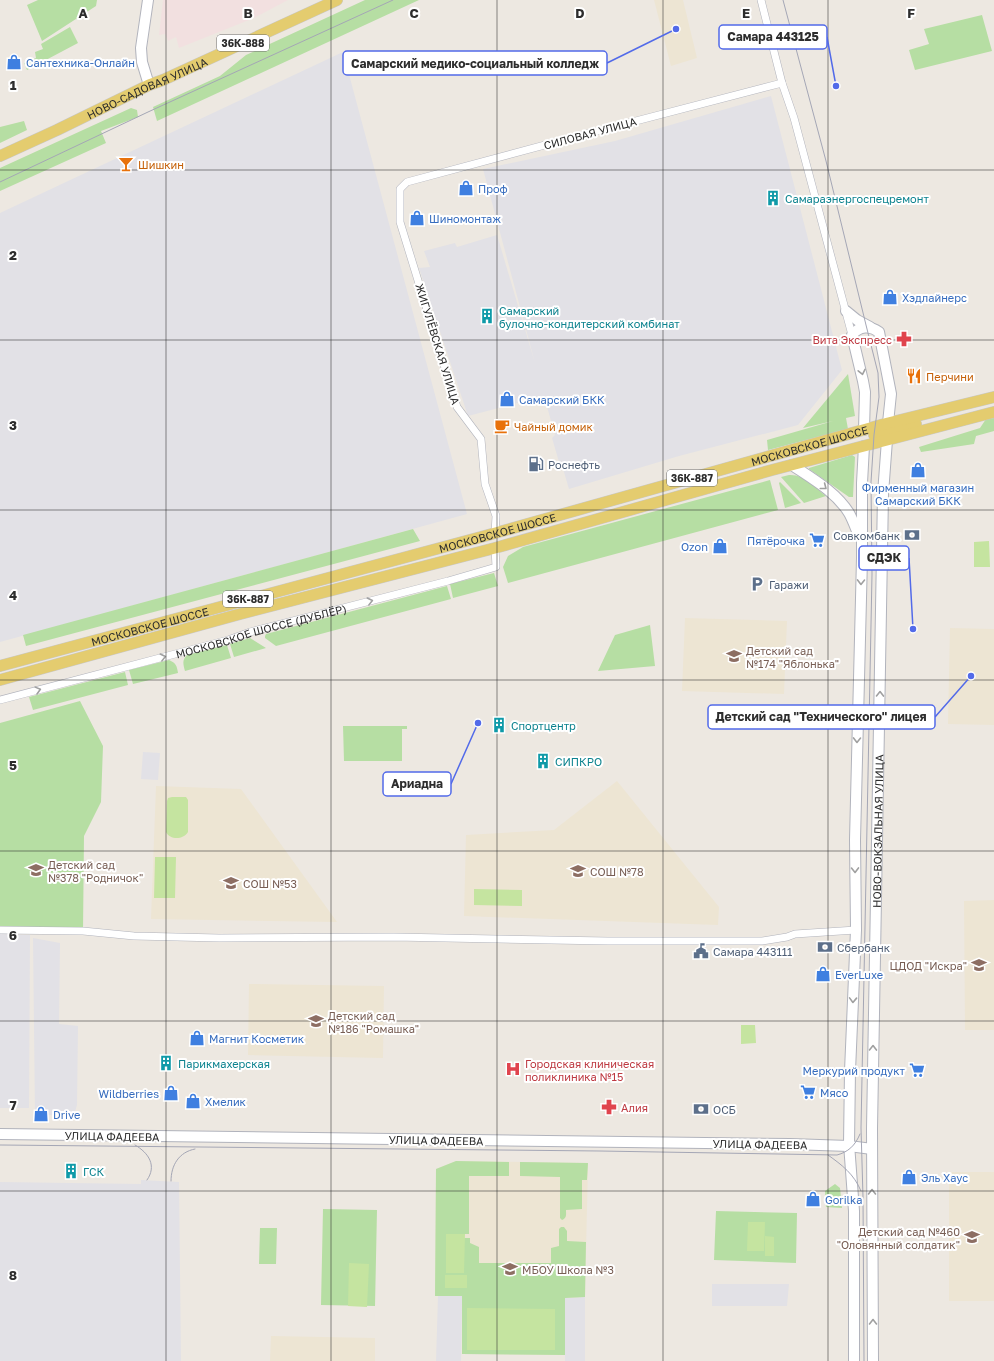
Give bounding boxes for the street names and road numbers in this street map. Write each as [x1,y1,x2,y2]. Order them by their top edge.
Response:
road number: 36К-888 [217,35,269,51]
street label: НОВО-САДОВАЯ УЛИЦА [85,54,210,121]
street label: СИЛОВАЯ УЛИЦА [542,114,639,152]
street label: ЖИГУЛЁВСКАЯ УЛИЦА [413,282,463,407]
street label: МОСКОВСКОЕ ШОССЕ [749,422,870,468]
road number: 36К-887 [667,470,717,486]
street label: МОСКОВСКОЕ ШОССЕ [437,510,558,555]
road number: 36К-887 [223,591,273,607]
street label: МОСКОВСКОЕ ШОССЕ (ДУБЛЁР) [174,601,348,660]
street label: МОСКОВСКОЕ ШОССЕ [90,604,210,648]
street label: НОВО-ВОКЗАЛЬНАЯ УЛИЦА [869,753,885,908]
street label: УЛИЦА ФАДЕЕВА [65,1129,160,1143]
street label: УЛИЦА ФАДЕЕВА [389,1133,484,1147]
street label: УЛИЦА ФАДЕЕВА [713,1137,808,1151]

